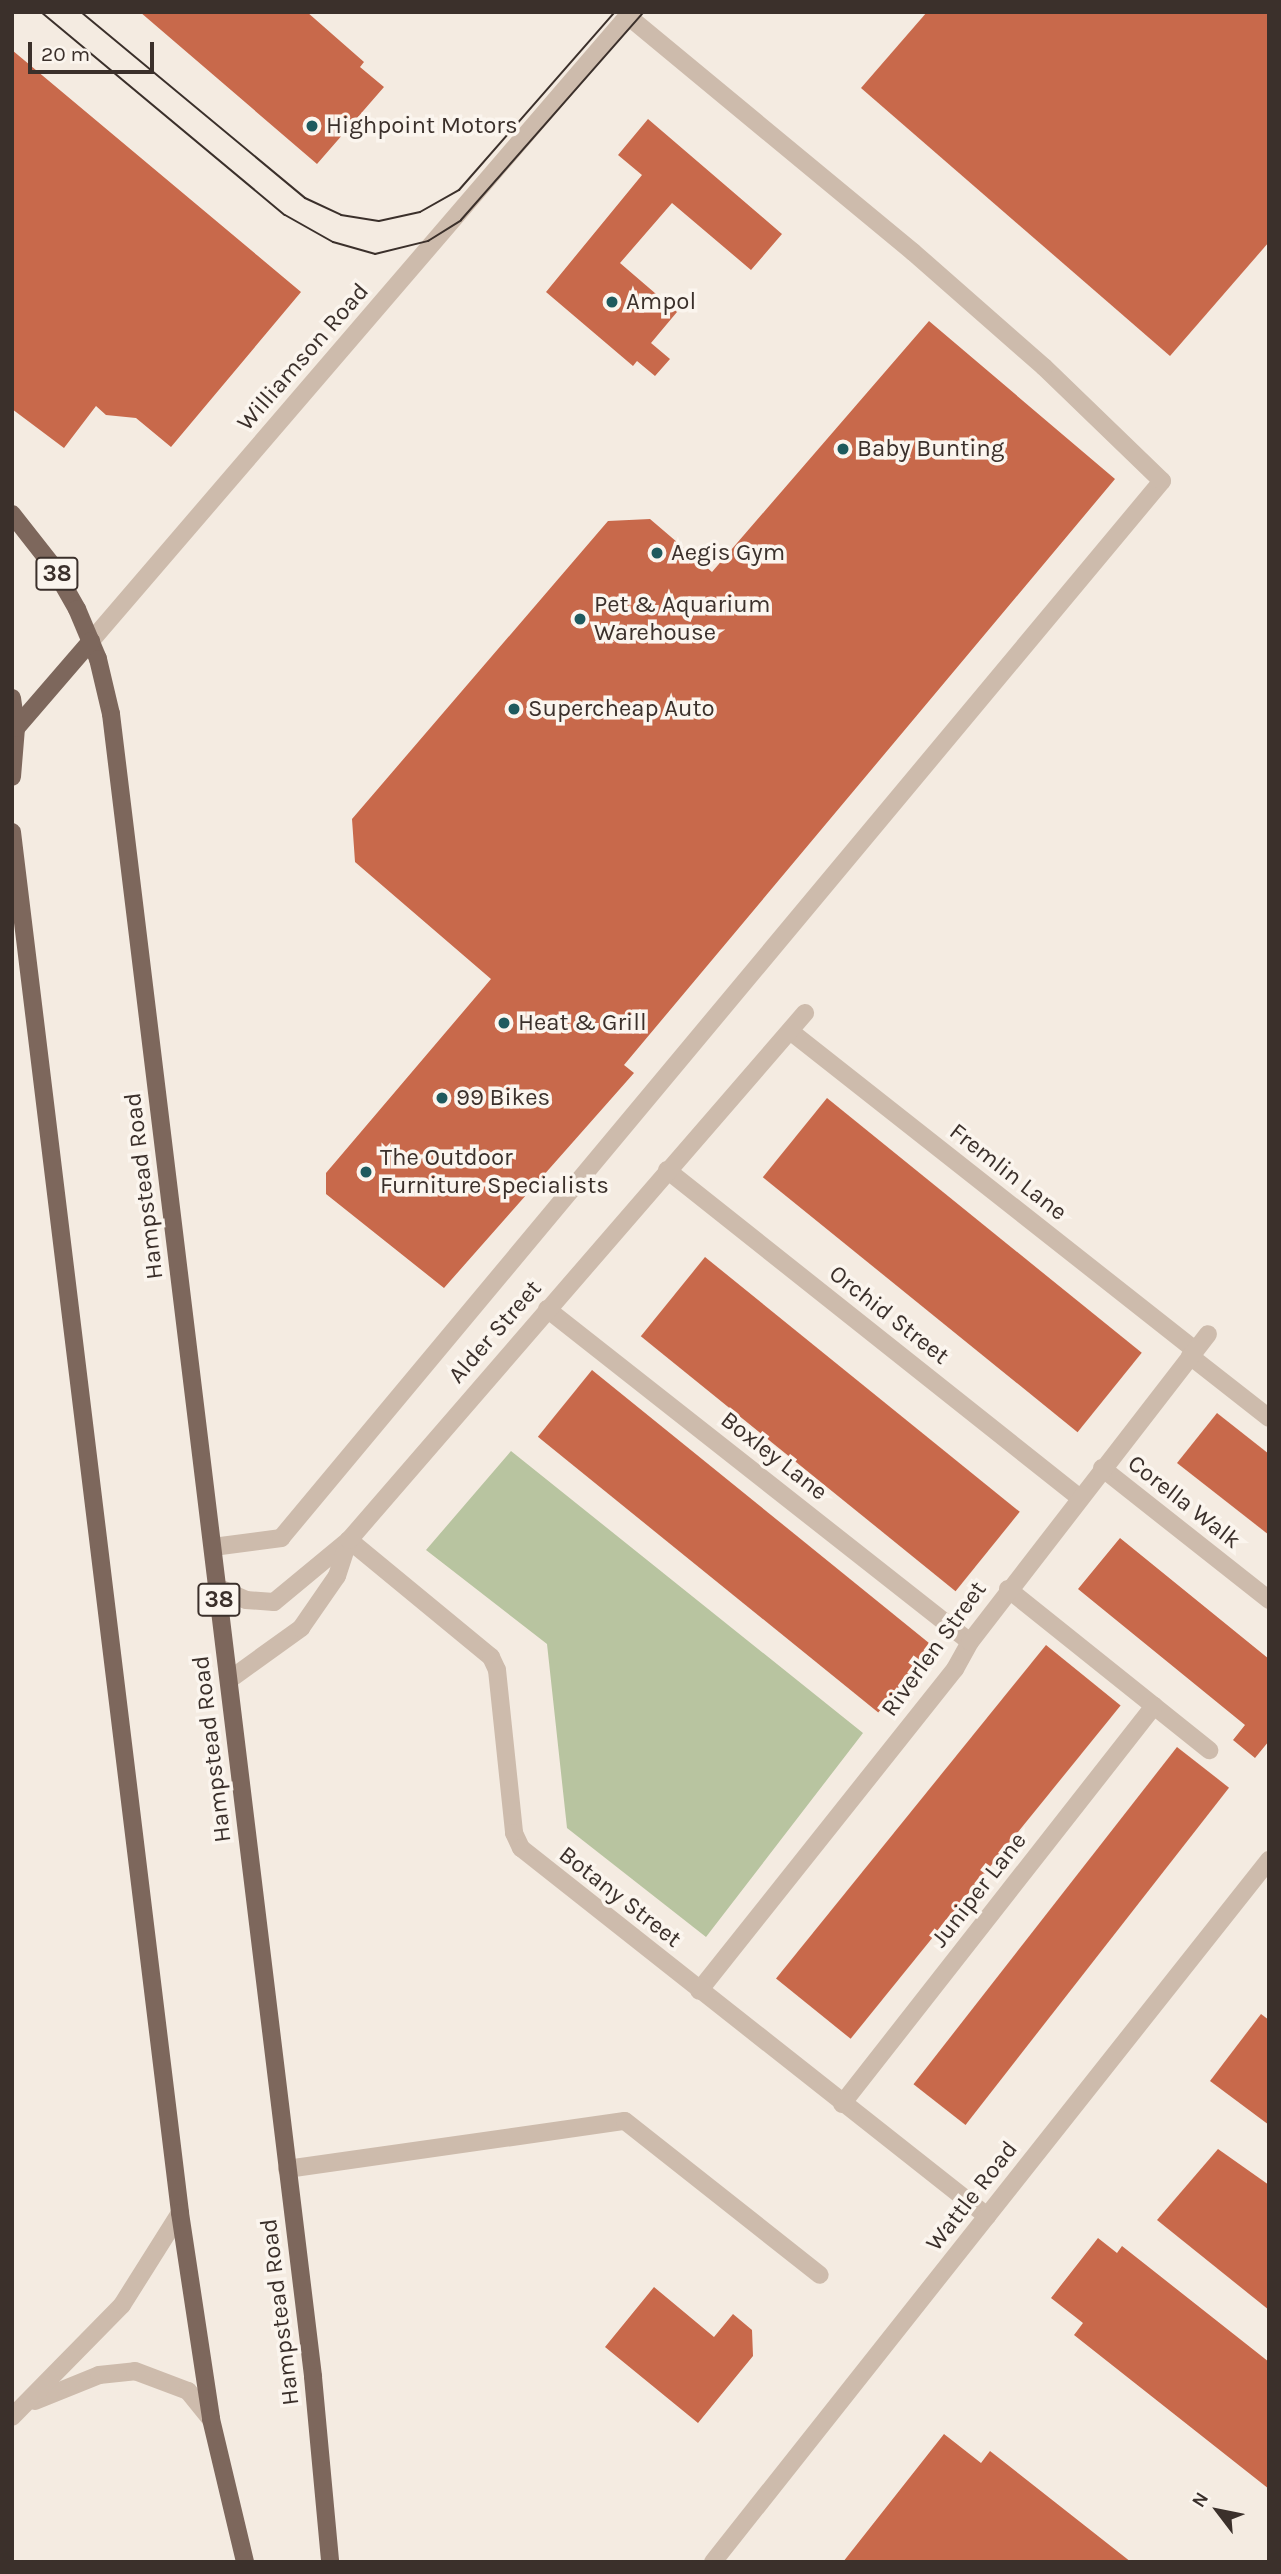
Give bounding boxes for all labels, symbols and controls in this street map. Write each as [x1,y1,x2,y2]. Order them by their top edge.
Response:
scale bar [32,28,158,72]
text: 20 m [41,42,90,66]
place label: Highpoint Motors [326,112,518,140]
marker: Highpoint Motors [304,118,320,134]
street label: Williamson Road [231,277,375,437]
place label: Ampol [626,288,696,316]
marker: Ampol [604,294,620,310]
place label: Baby Bunting [857,435,1004,463]
marker: Baby Bunting [835,441,851,457]
place label: Aegis Gym [671,539,785,567]
marker: Aegis Gym [649,545,665,561]
road number: 38 [34,554,80,594]
place label: Pet & Aquarium Warehouse [594,591,770,647]
marker: Pet & Aquarium Warehouse [572,611,588,627]
place label: Supercheap Auto [528,695,715,723]
marker: Supercheap Auto [506,701,522,717]
place label: Heat & Grill [518,1009,647,1037]
marker: Heat & Grill [496,1015,512,1031]
place label: 99 Bikes [456,1084,550,1112]
marker: 99 Bikes [434,1090,450,1106]
street label: Hampstead Road [118,1091,170,1281]
street label: Fremlin Lane [943,1117,1073,1227]
place label: The Outdoor Furniture Specialists [380,1144,609,1200]
marker: The Outdoor Furniture Specialists [358,1164,374,1180]
street label: Orchid Street [823,1259,955,1371]
street label: Alder Street [442,1275,548,1389]
street label: Boxley Lane [715,1405,833,1507]
street label: Corella Walk [1122,1449,1246,1555]
street label: Riverlen Street [875,1576,993,1722]
road number: 38 [196,1581,242,1620]
street label: Hampstead Road [186,1654,238,1844]
street label: Juniper Lane [925,1827,1033,1953]
street label: Botany Street [553,1840,687,1954]
street label: Wattle Road [920,2135,1024,2257]
street label: Hampstead Road [254,2217,306,2407]
north arrow [1183,2476,1253,2546]
text: N [1187,2488,1213,2511]

